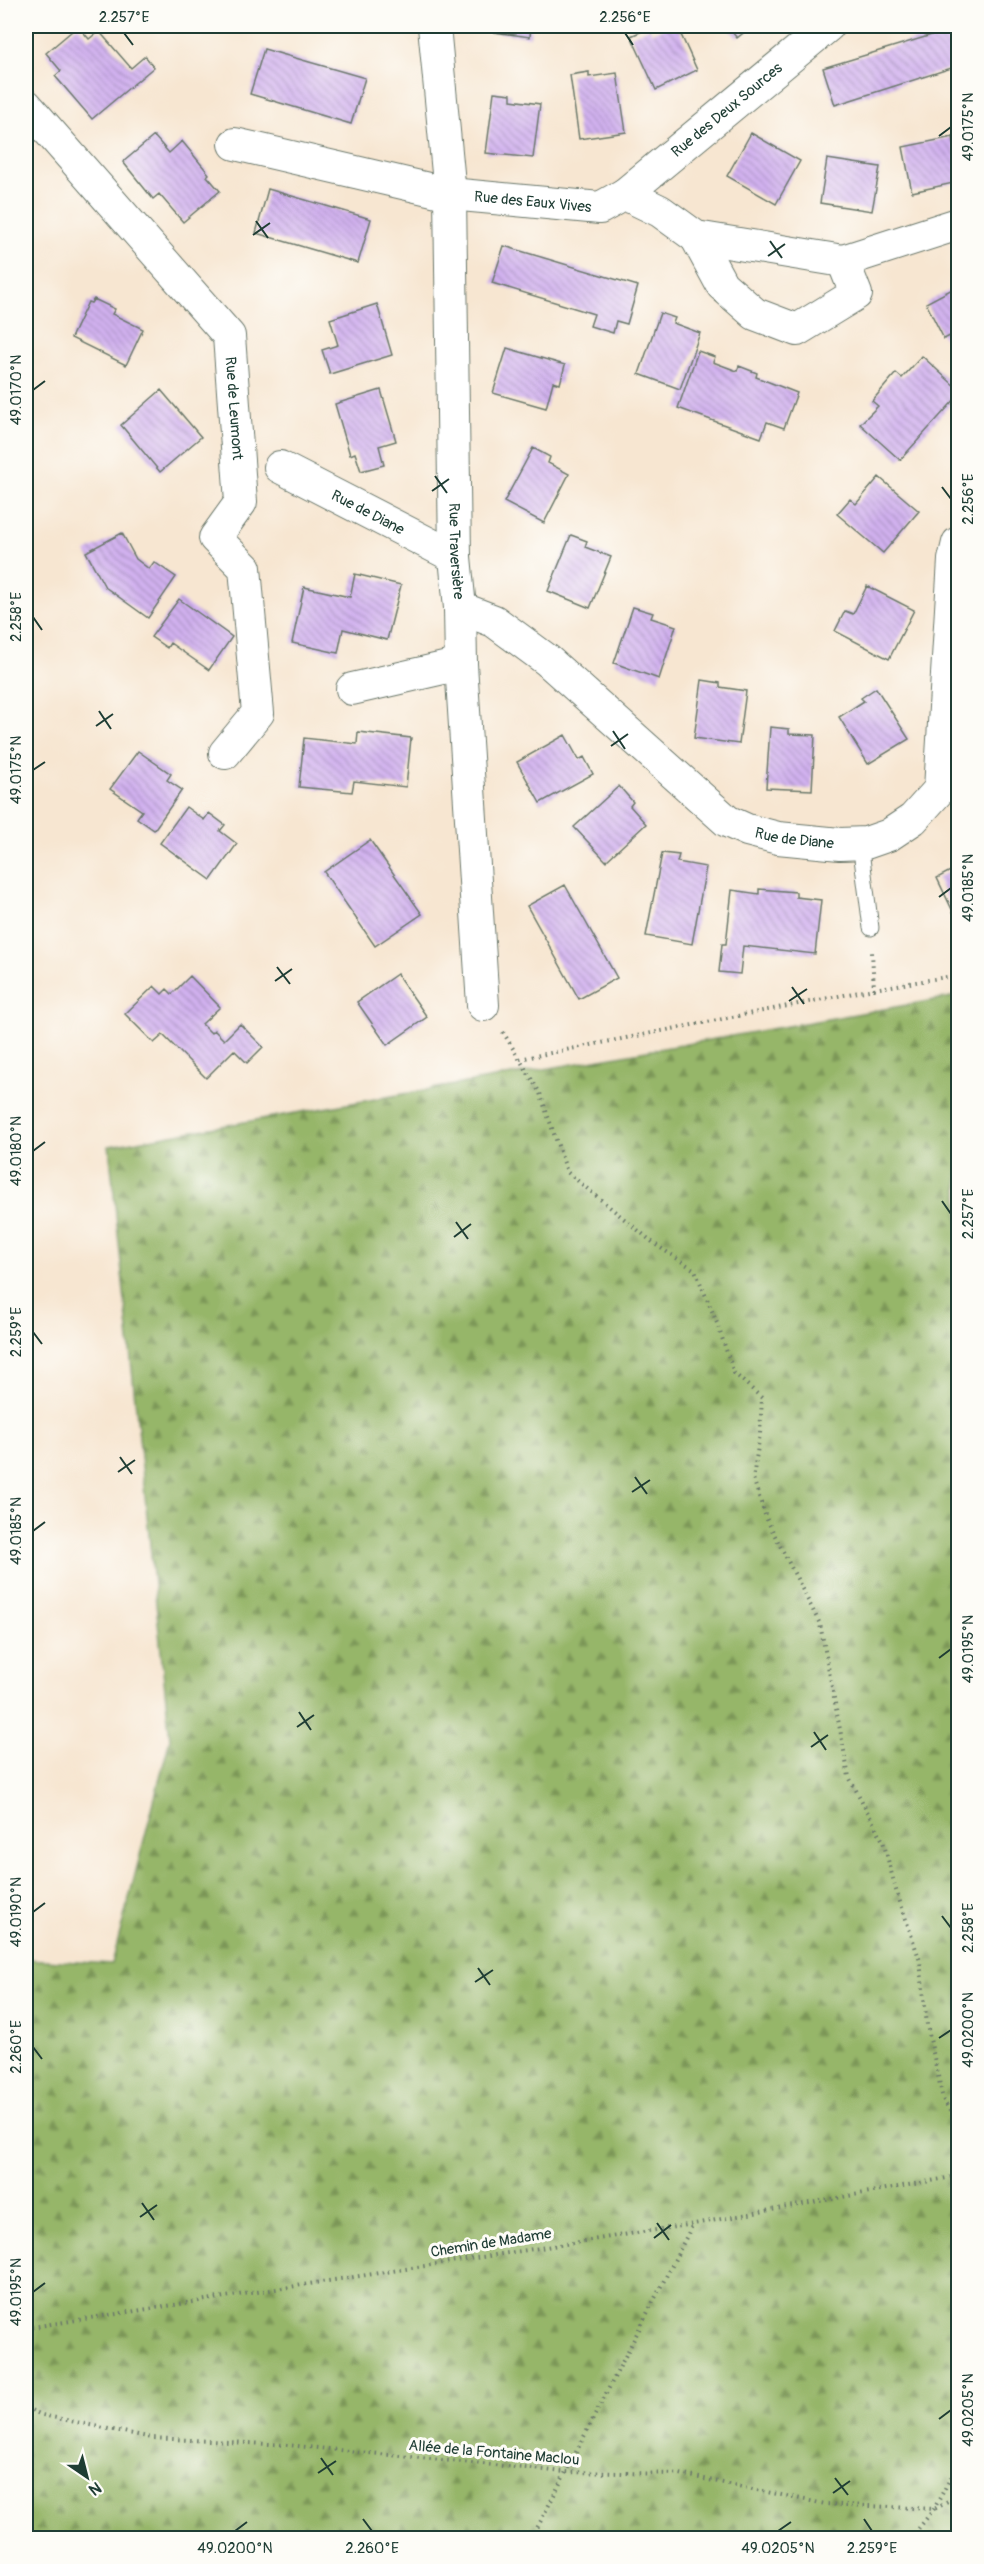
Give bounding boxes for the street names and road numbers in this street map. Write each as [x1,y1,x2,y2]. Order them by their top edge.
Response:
street label: Rue des Deux Sources [667,58,786,161]
street label: Rue des Eaux Vives [473,187,593,217]
street label: Rue de Leumont [221,356,248,462]
street label: Rue de Diane [328,486,408,539]
street label: Rue Traversière [445,503,469,601]
street label: Rue de Diane [753,823,835,853]
street label: Chemin de Madame [429,2224,553,2262]
street label: Allée de la Fontaine Maclou [408,2436,580,2470]

